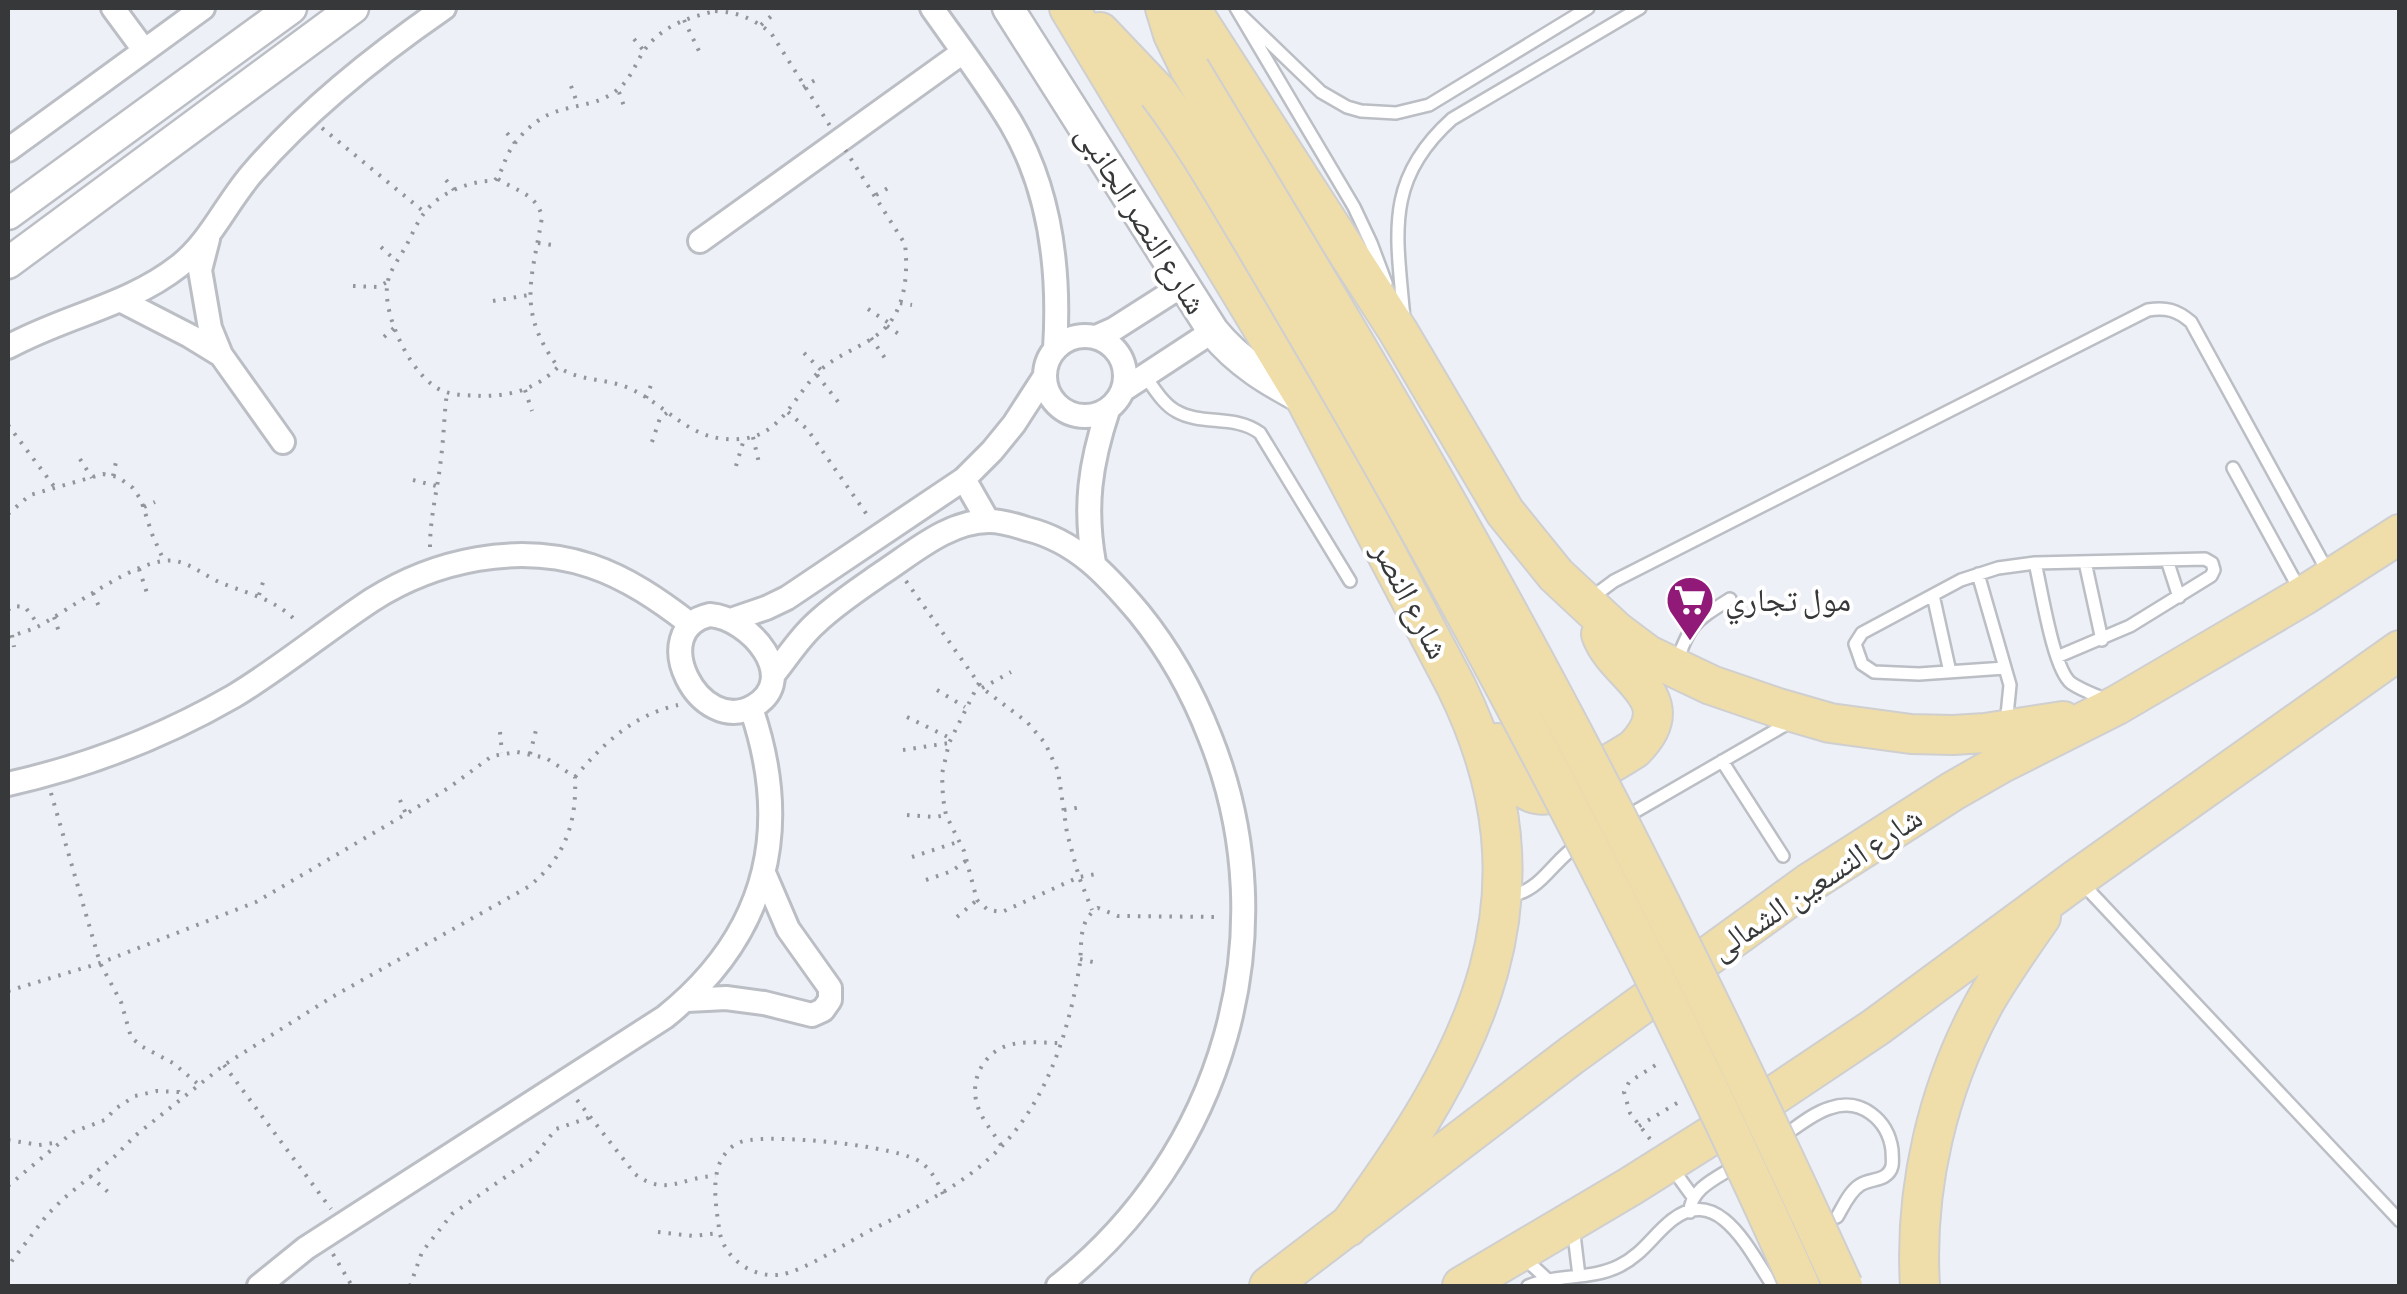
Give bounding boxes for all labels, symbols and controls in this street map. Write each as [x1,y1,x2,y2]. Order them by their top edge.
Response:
street label: شارع النصر الجانبى [1067,118,1215,322]
street label: شارع النصر [1362,534,1457,666]
supermarket icon: مول تجاري [1664,574,1716,642]
place label: مول تجاري [1725,582,1851,625]
street label: شارع التسعين الشمالى [1703,799,1930,970]

